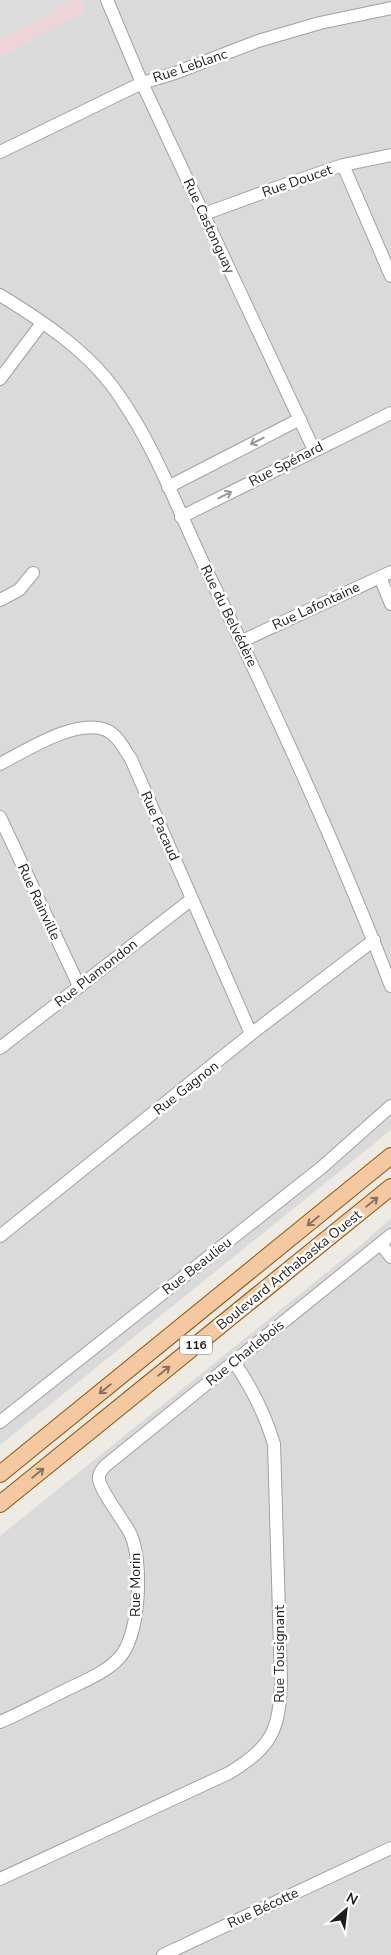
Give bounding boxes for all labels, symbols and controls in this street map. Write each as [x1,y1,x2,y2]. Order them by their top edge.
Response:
street label: Rue Leblanc [150,44,230,88]
street label: Rue Doucet [259,160,335,202]
street label: Rue Castonguay [179,175,240,277]
one-way arrow [249,436,264,446]
street label: Rue Spénard [246,437,326,491]
one-way arrow [217,490,232,499]
street label: Rue du Belvédère [196,562,262,670]
street label: Rue Lafontaine [269,577,363,635]
street label: Rue Pacaud [136,788,184,864]
street label: Rue Rainville [13,861,65,943]
street label: Rue Plamondon [51,935,141,1011]
street label: Rue Gagnon [150,1057,222,1119]
one-way arrow [365,1197,378,1208]
street label: Boulevard Arthabaska Ouest [213,1205,366,1334]
one-way arrow [307,1215,320,1226]
street label: Rue Beaulieu [158,1233,236,1299]
street label: Rue Charlebois [202,1315,288,1390]
road number: 116 [180,1336,212,1354]
one-way arrow [157,1365,170,1376]
one-way arrow [99,1383,112,1394]
one-way arrow [31,1468,44,1479]
street label: Rue Morin [126,1553,145,1617]
street label: Rue Tousignant [270,1605,289,1703]
street label: Rue Bécotte [224,1883,302,1933]
north arrow [321,1885,371,1935]
text: N [343,1888,361,1910]

